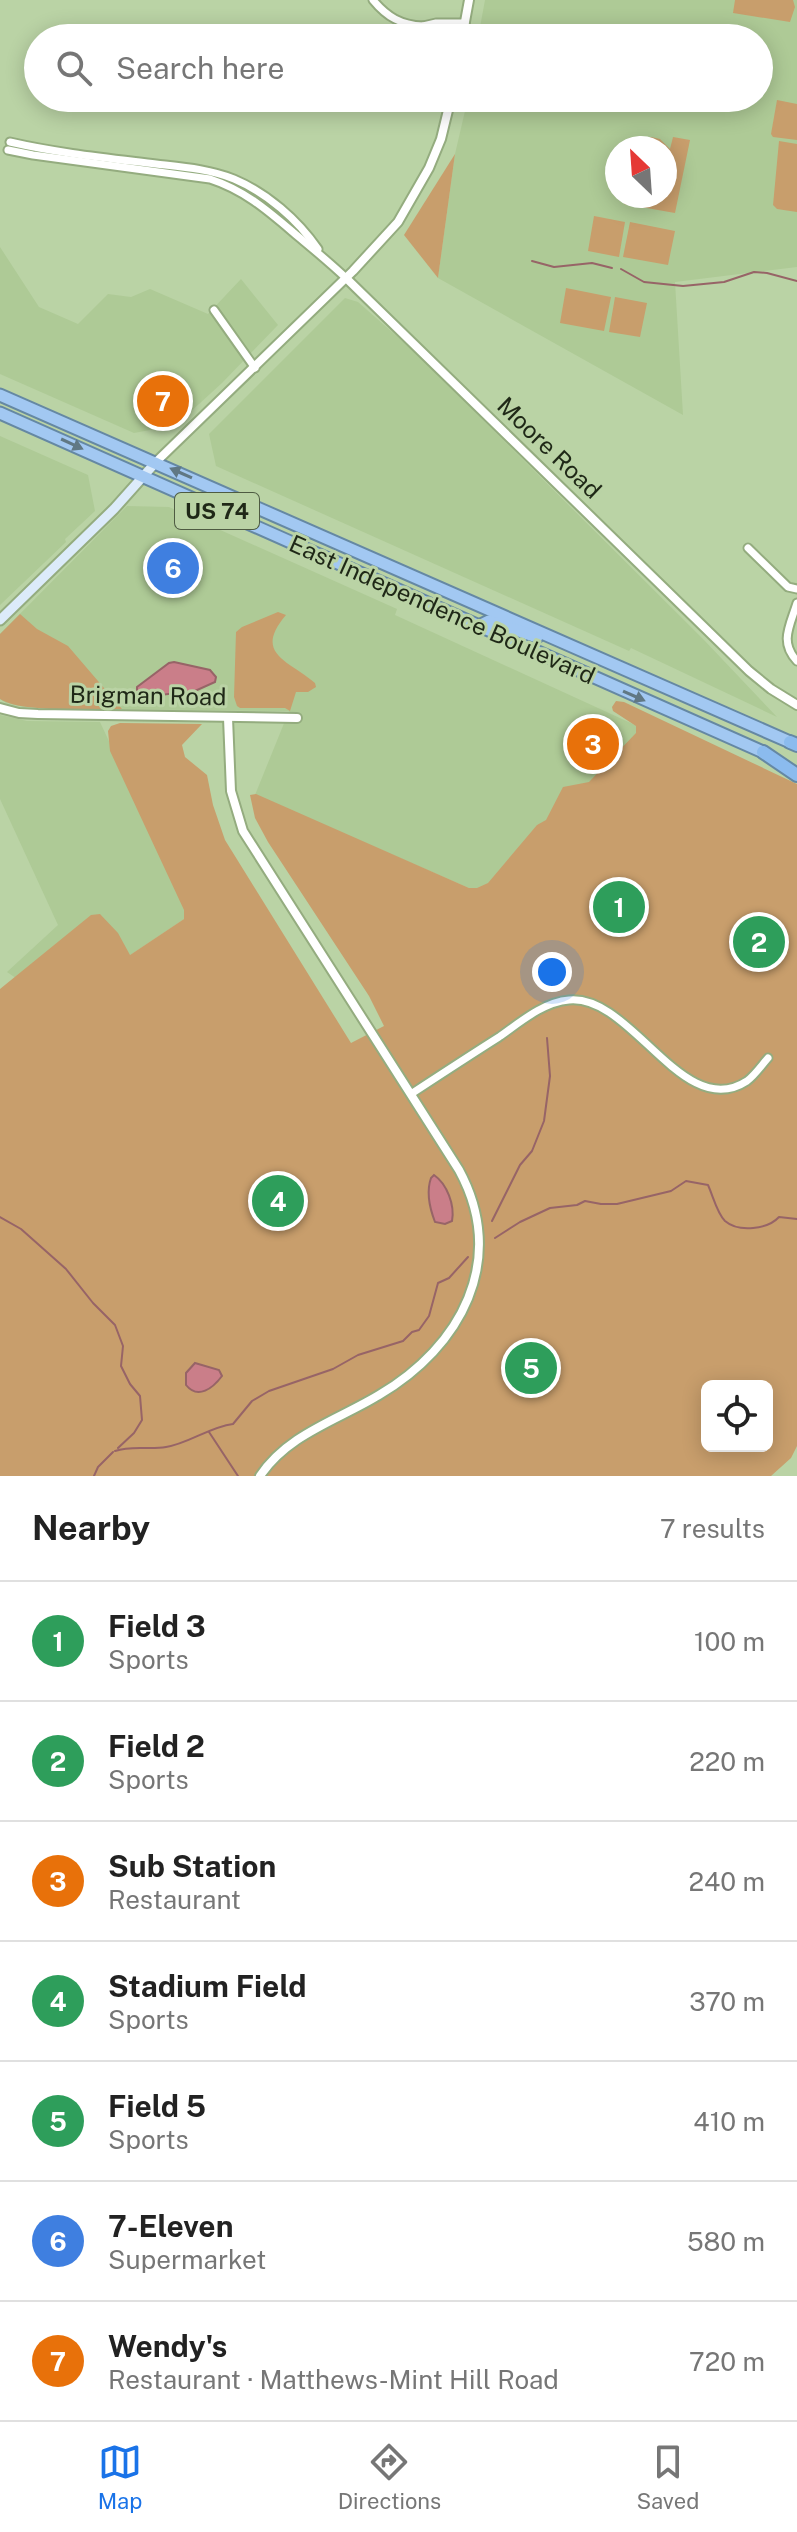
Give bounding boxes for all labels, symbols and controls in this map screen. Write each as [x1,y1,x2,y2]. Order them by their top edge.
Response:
search box [24,24,773,112]
icon: search [52,46,96,90]
text: Search here [116,50,284,86]
north arrow [605,136,677,208]
pin: 7 [137,371,189,431]
street label: Moore Road [492,391,607,504]
one-way arrow [60,437,83,451]
one-way arrow [169,467,193,480]
road number: US 74 [175,493,259,529]
street label: East Independence Boulevard [285,529,600,689]
pin: 6 [147,538,199,598]
street label: Brigman Road [69,680,227,710]
one-way arrow [622,689,646,702]
pin: 3 [567,714,619,774]
pin: 1 [593,877,645,937]
pin: 2 [733,912,785,972]
your location [532,952,572,992]
pin: 4 [252,1171,304,1231]
pin: 5 [505,1338,557,1398]
map controls [701,1380,773,1452]
button: locate [701,1380,773,1452]
text: Nearby [32,1508,150,1548]
text: 7 results [660,1513,765,1544]
text: Field 3 [108,1608,206,1644]
text: 1 [52,1626,64,1657]
text: 100 m [694,1626,765,1657]
text: Sports [108,1644,189,1675]
text: Field 2 [108,1728,205,1764]
text: 2 [50,1746,66,1777]
text: 220 m [689,1746,765,1777]
text: Sports [108,1764,189,1795]
text: Sub Station [108,1848,276,1884]
text: 3 [49,1866,67,1897]
text: 240 m [688,1866,765,1897]
text: Restaurant [108,1884,241,1915]
text: Stadium Field [108,1968,307,2004]
text: 4 [49,1986,67,2017]
text: 370 m [689,1986,765,2017]
text: Sports [108,2004,189,2035]
text: Field 5 [108,2088,206,2124]
text: 5 [49,2106,67,2137]
text: 410 m [693,2106,765,2137]
text: Sports [108,2124,189,2155]
text: 7-Eleven [108,2208,233,2244]
text: 6 [49,2226,67,2257]
text: 580 m [687,2226,765,2257]
text: Supermarket [108,2244,266,2275]
text: Wendy's [108,2328,227,2364]
text: 7 [50,2346,66,2377]
text: 720 m [689,2346,765,2377]
text: Restaurant · Matthews-Mint Hill Road [108,2364,559,2395]
tab: Map [98,2440,142,2514]
tab: Directions [338,2440,441,2514]
tab: Saved [636,2440,699,2514]

